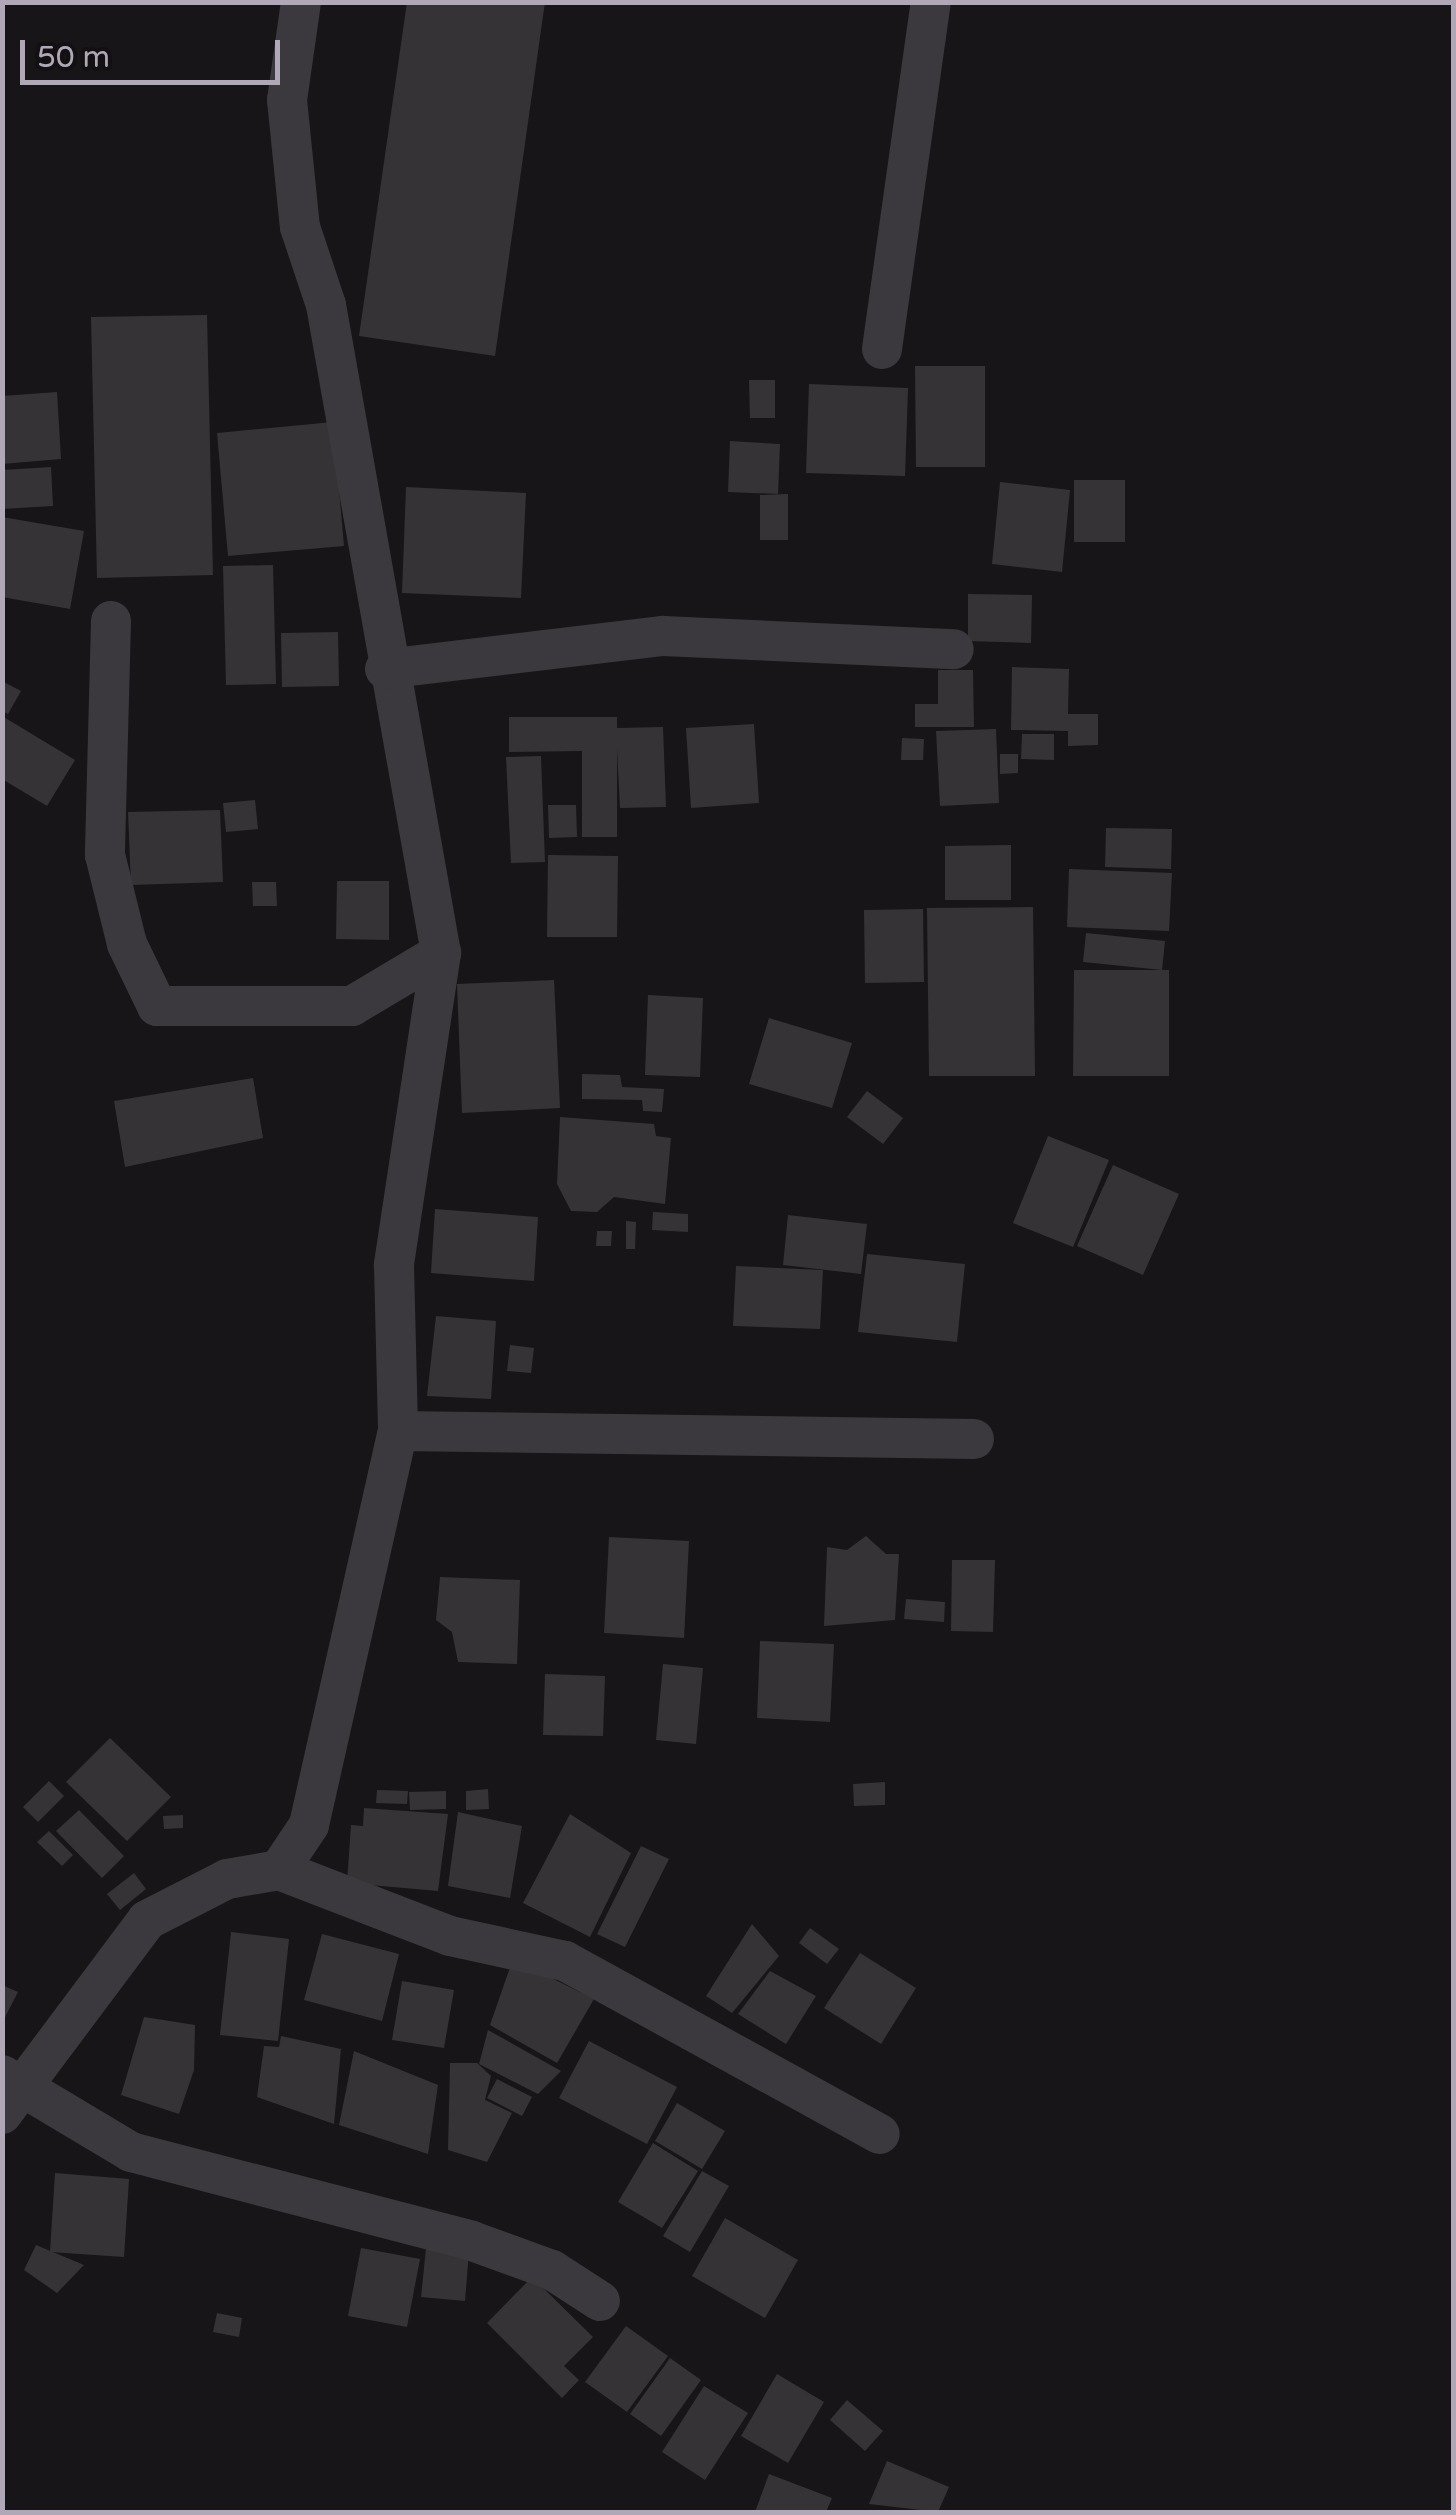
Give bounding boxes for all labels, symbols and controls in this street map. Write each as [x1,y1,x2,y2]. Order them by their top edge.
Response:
scale bar [25,20,285,82]
text: 50 m [37,39,110,76]

